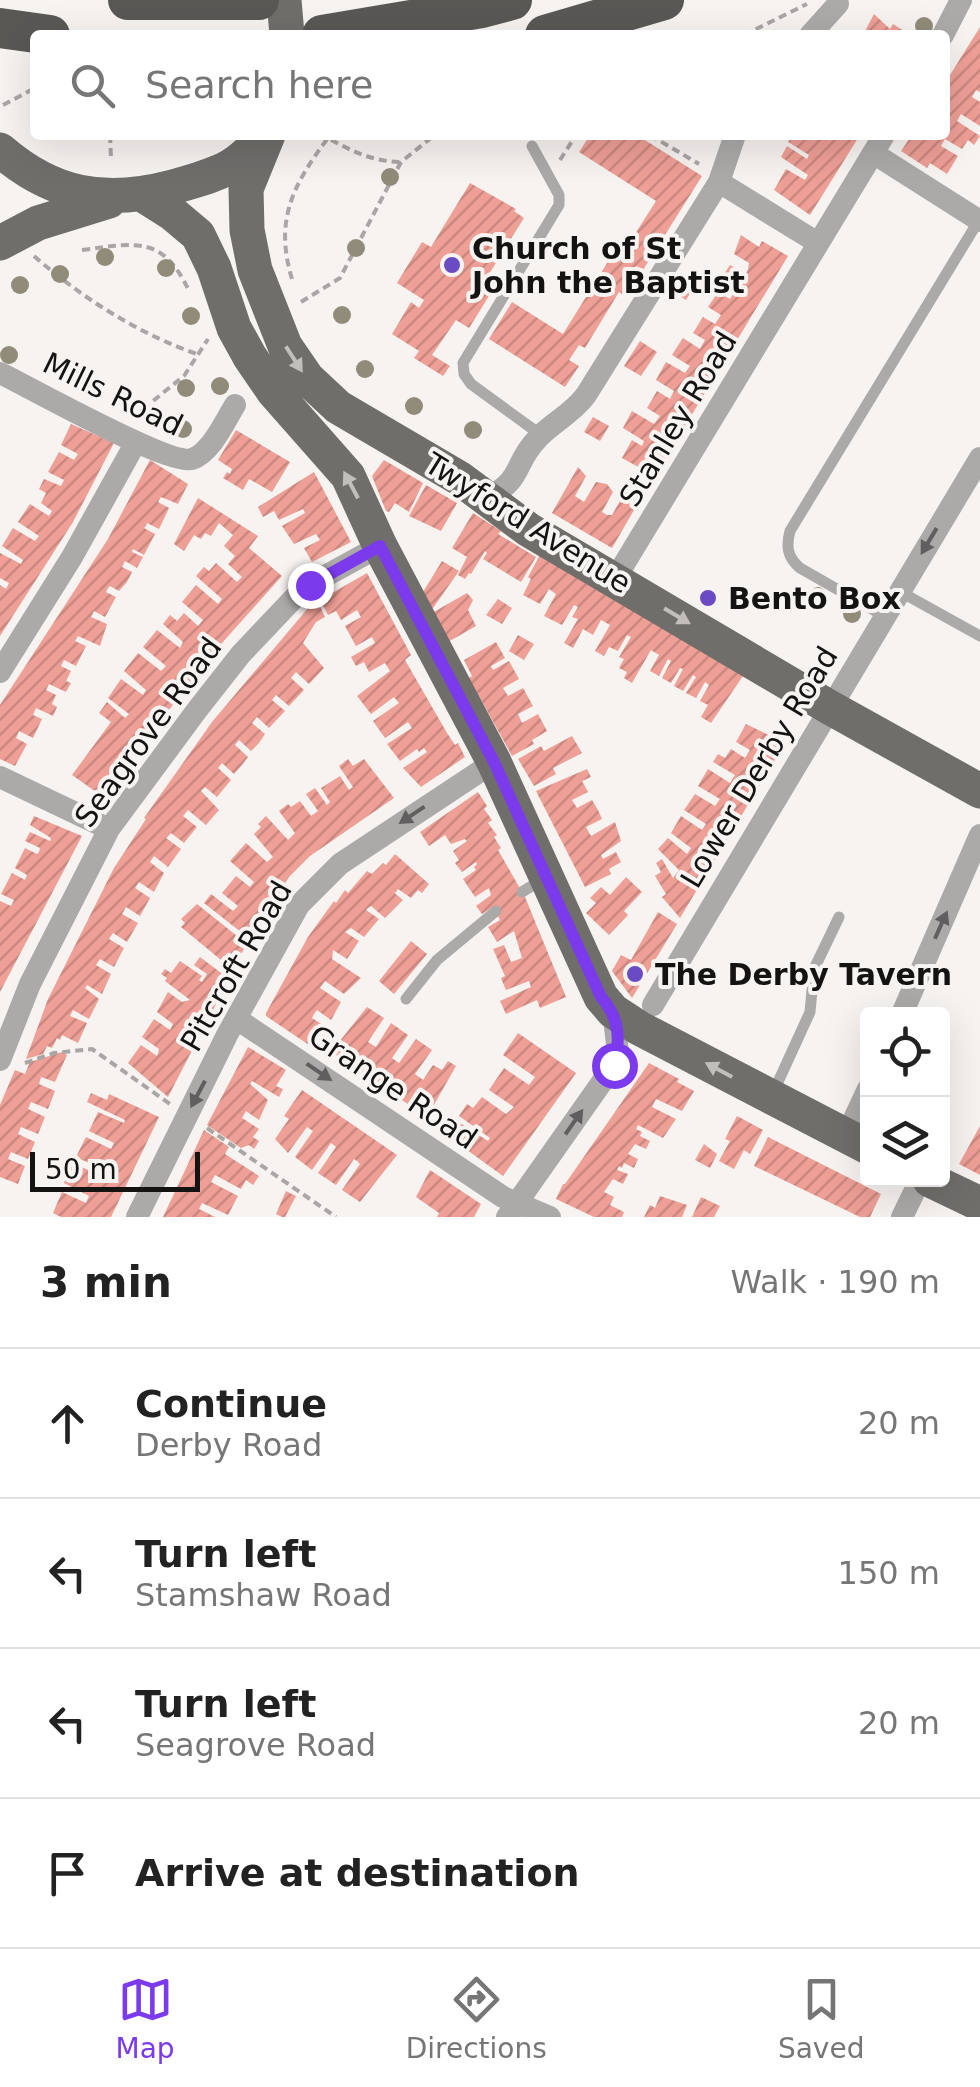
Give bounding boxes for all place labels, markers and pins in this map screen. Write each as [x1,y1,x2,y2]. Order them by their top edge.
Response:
place label: Church of St John the Baptist [470,231,745,300]
marker: Church of St John the Baptist [441,254,463,276]
place label: Bento Box [728,581,901,616]
marker: Bento Box [697,587,719,609]
place label: The Derby Tavern [655,957,952,992]
marker: The Derby Tavern [624,963,646,985]

